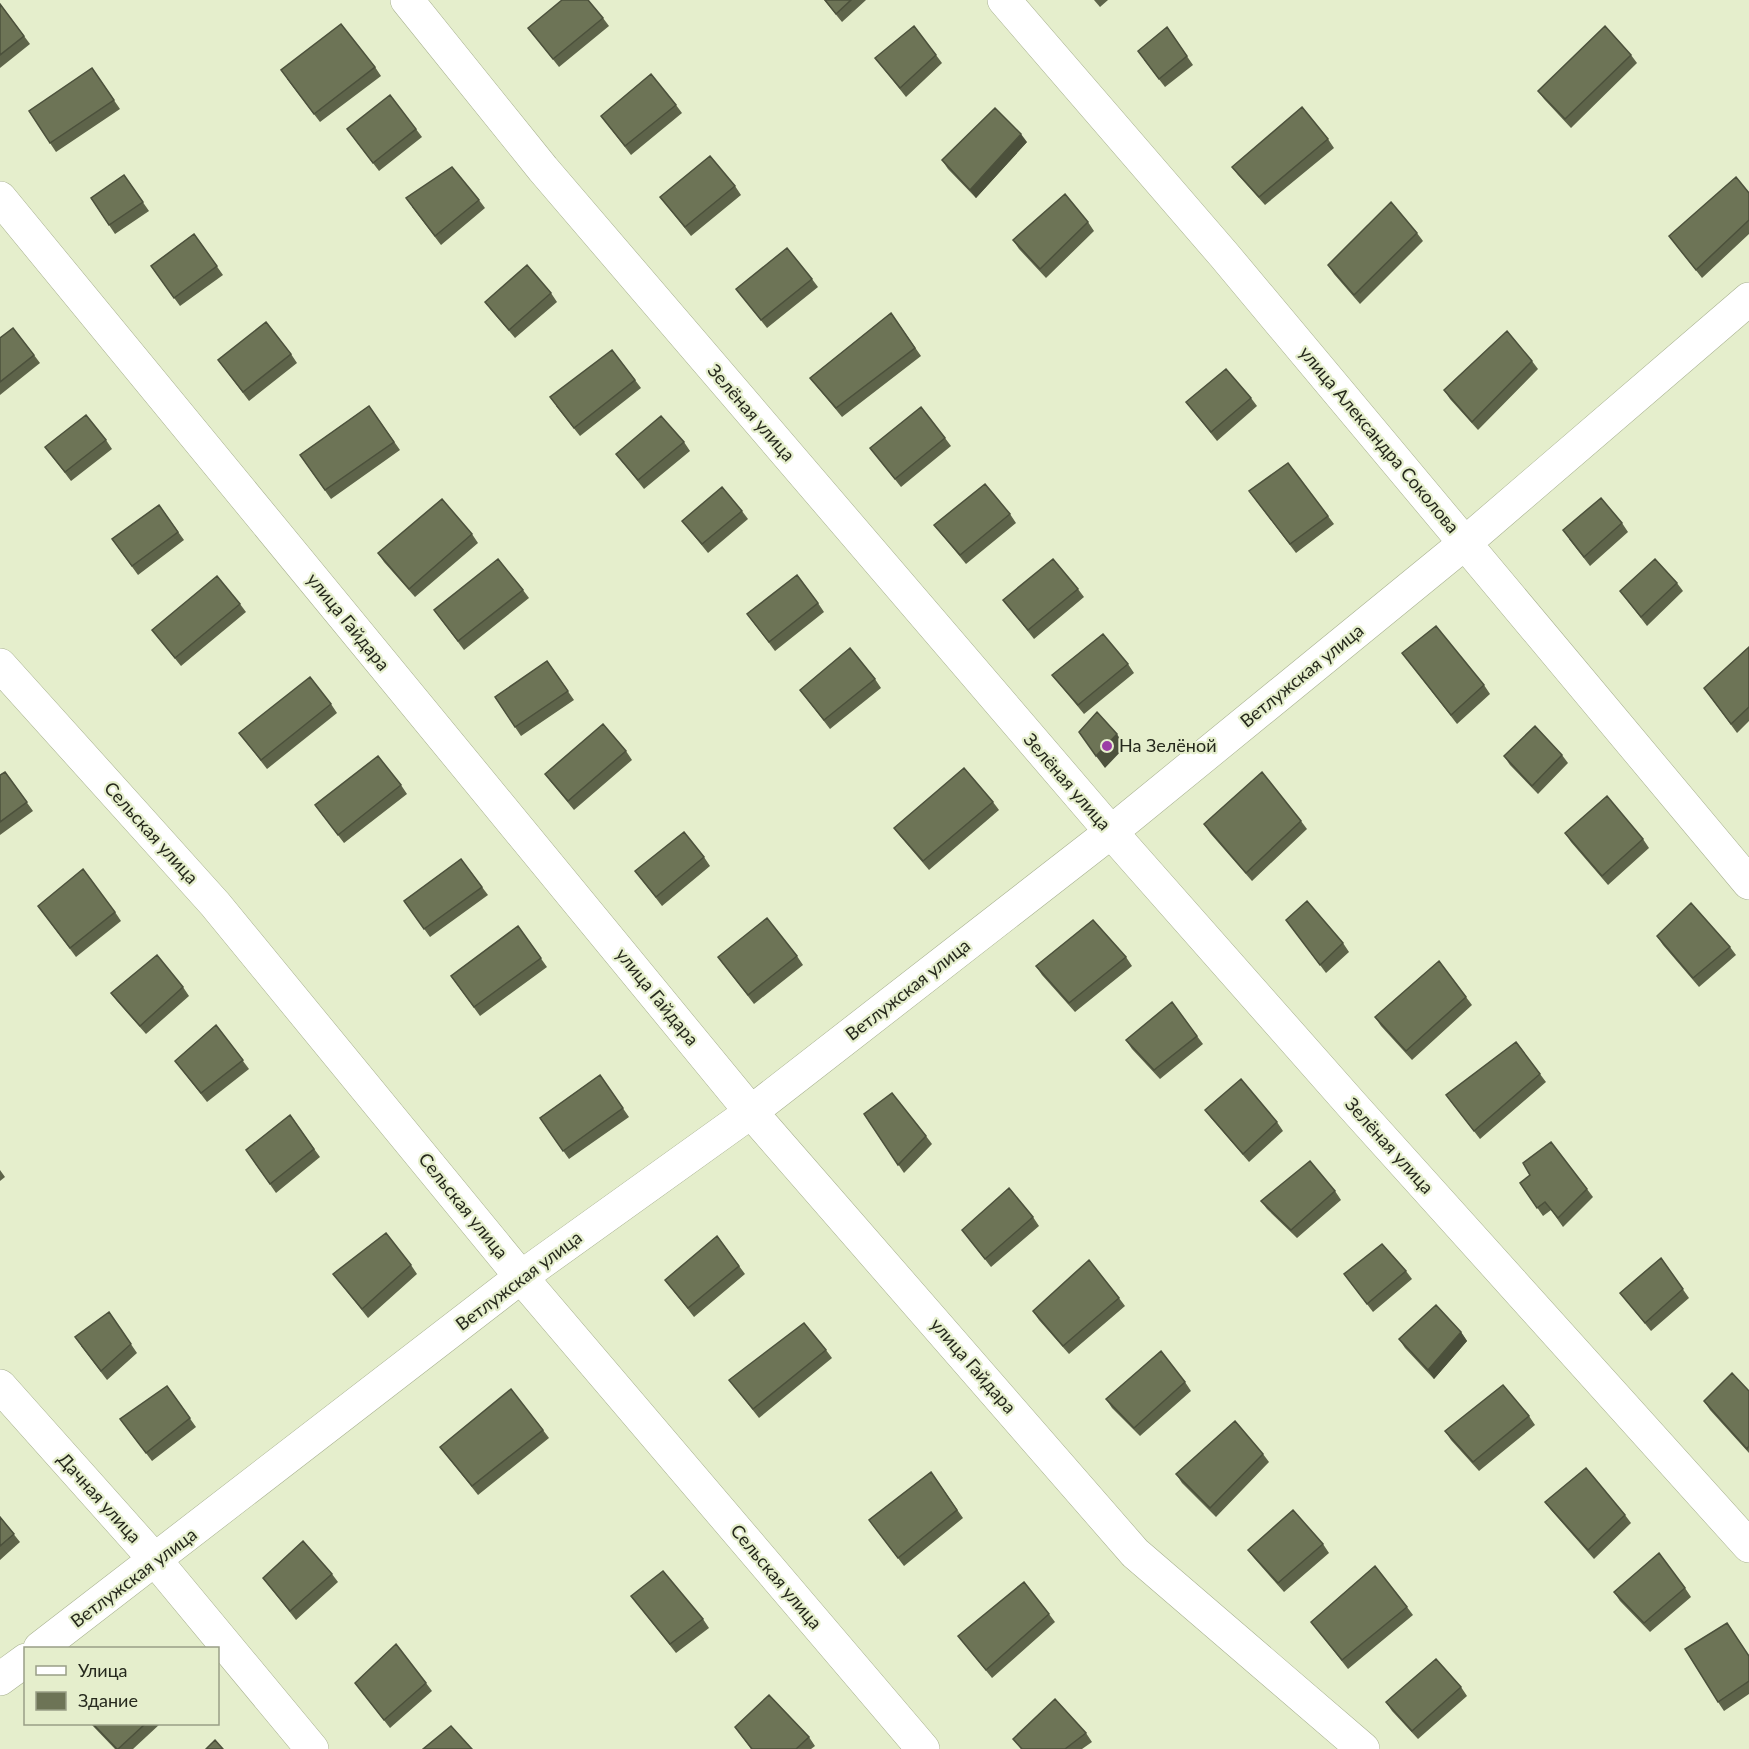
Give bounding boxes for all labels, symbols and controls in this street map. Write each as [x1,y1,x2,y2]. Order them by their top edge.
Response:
street label: улица Александра Соколова [1295,341,1464,537]
street label: Зелёная улица [704,359,800,465]
street label: улица Гайдара [303,568,395,675]
street label: Ветлужская улица [1235,619,1367,732]
street label: Зелёная улица [1020,728,1116,834]
place label: На Зелёной [1119,734,1217,756]
marker: На Зелёной [1100,739,1114,753]
street label: Сельская улица [100,777,203,888]
street label: Ветлужская улица [841,934,974,1045]
street label: улица Гайдара [612,943,704,1050]
street label: Зелёная улица [1341,1093,1439,1198]
street label: Сельская улица [414,1148,513,1263]
street label: Ветлужская улица [451,1226,586,1335]
street label: улица Гайдара [926,1313,1021,1418]
street label: Дачная улица [53,1448,146,1547]
street label: Сельская улица [727,1519,827,1633]
street label: Ветлужская улица [66,1523,201,1632]
legend [24,1647,219,1725]
text: Улица [78,1659,128,1681]
text: Здание [78,1689,138,1711]

